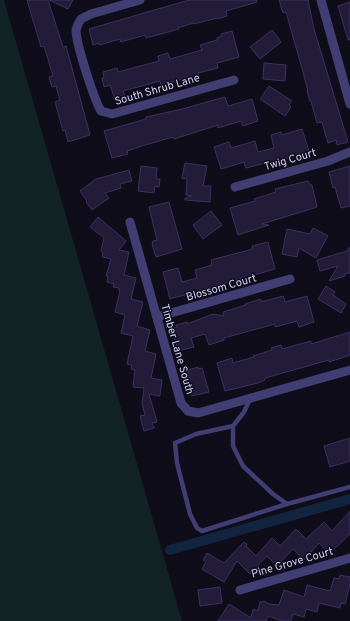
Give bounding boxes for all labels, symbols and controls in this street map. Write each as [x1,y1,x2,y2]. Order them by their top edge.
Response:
street label: South Shrub Lane [113,71,202,109]
street label: Twig Court [263,146,318,174]
street label: Blossom Court [184,271,258,305]
street label: Timber Lane South [157,302,197,396]
street label: Pine Grove Court [250,545,335,581]

